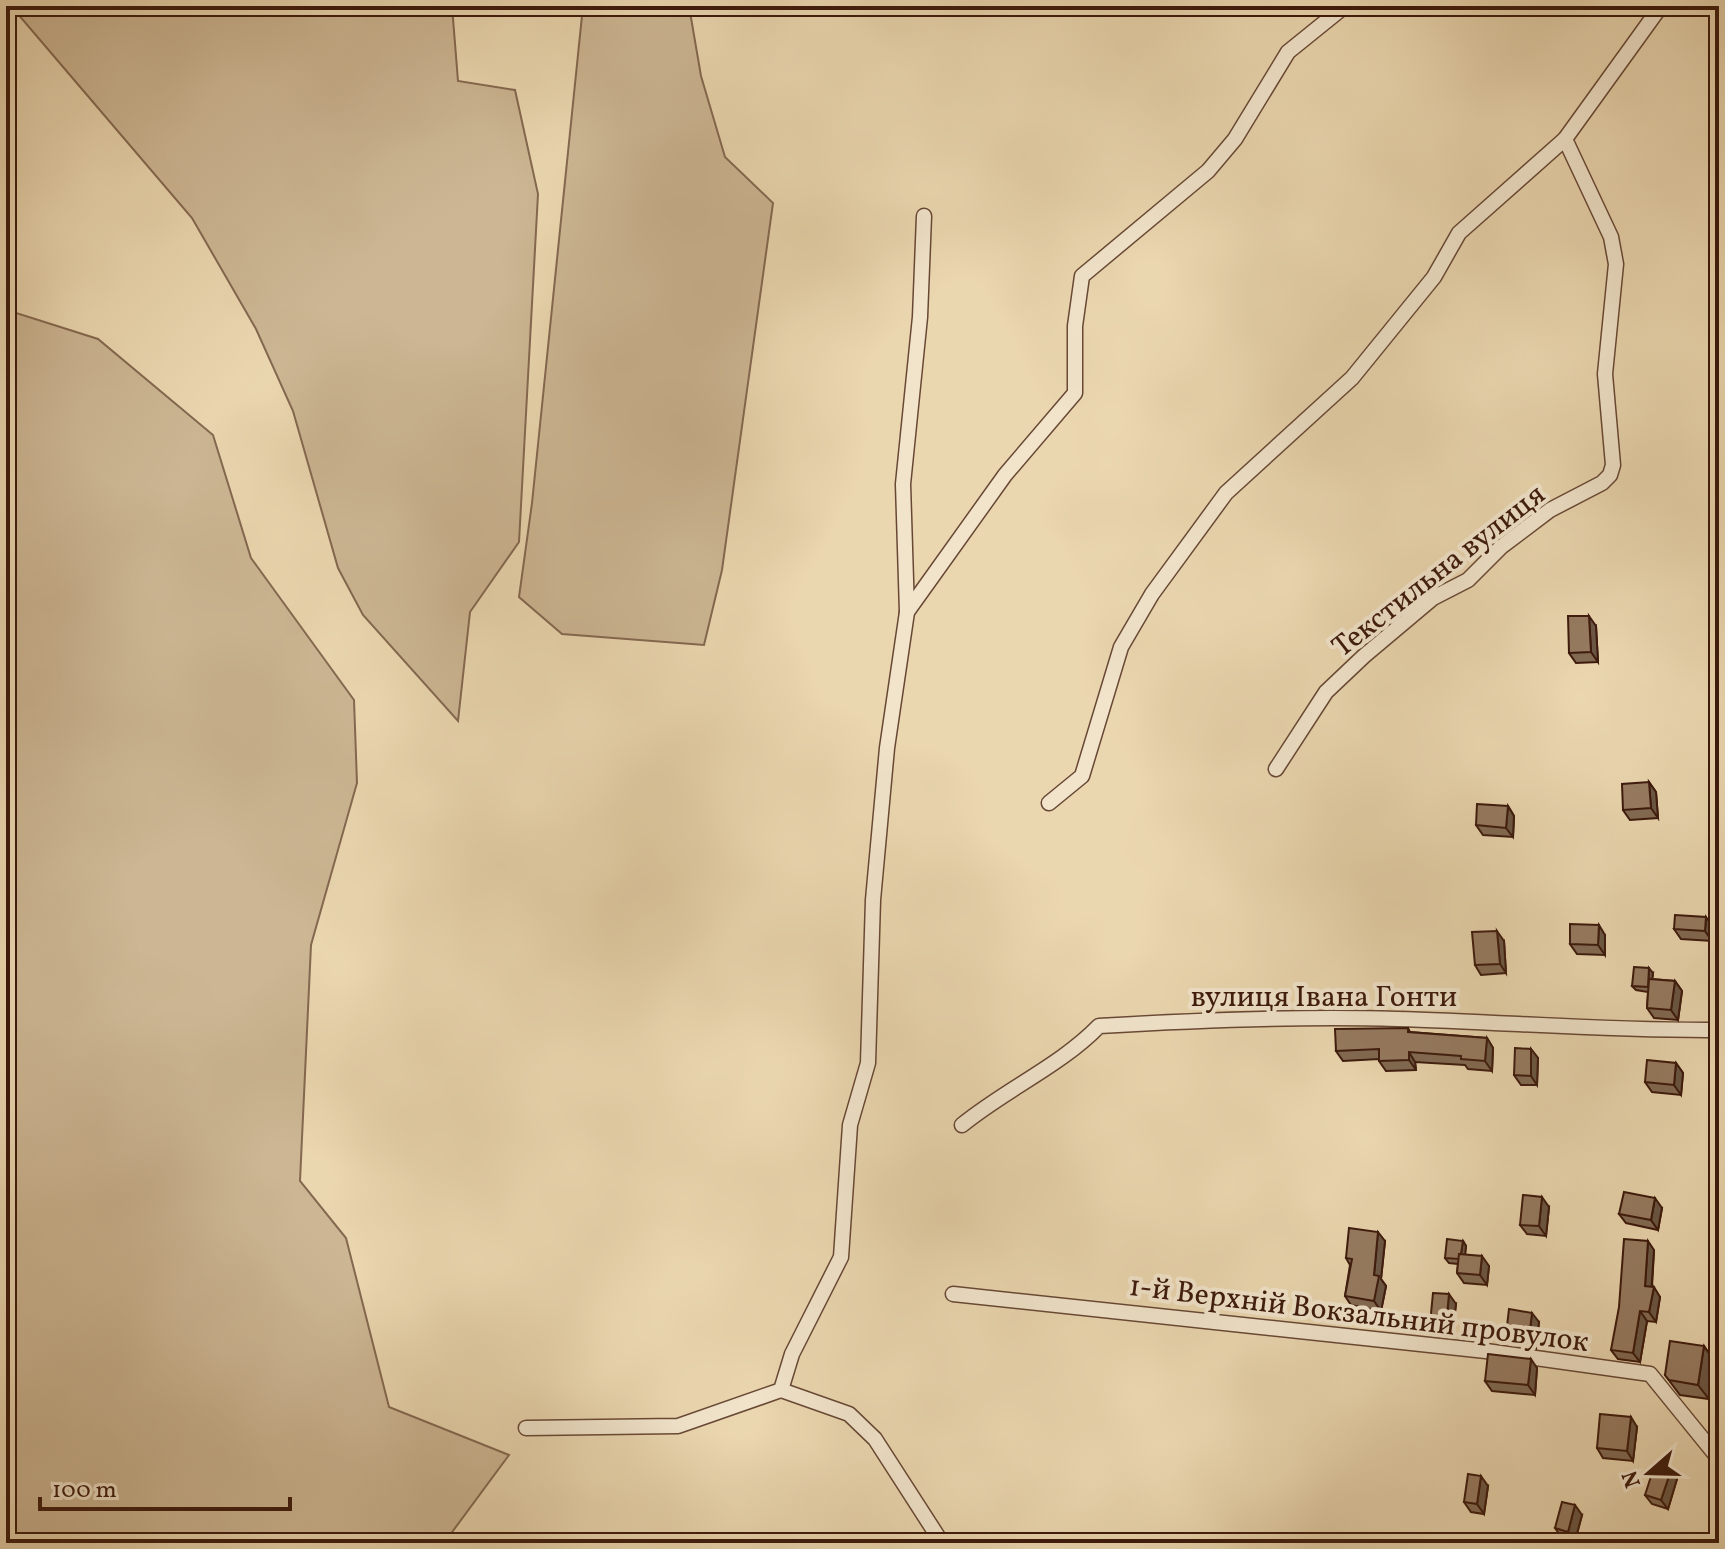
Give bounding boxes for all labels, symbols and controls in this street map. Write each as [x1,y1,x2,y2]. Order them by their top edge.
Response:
street label: Текстильна вулиця [1324,475,1555,668]
street label: вулиця Івана Гонти [1191,977,1457,1019]
street label: 1-й Верхній Вокзальний провулок [1126,1266,1591,1364]
north arrow [1609,1433,1689,1513]
scale bar [40,1461,290,1511]
text: N [1615,1466,1650,1492]
text: 100 m [52,1474,117,1508]

